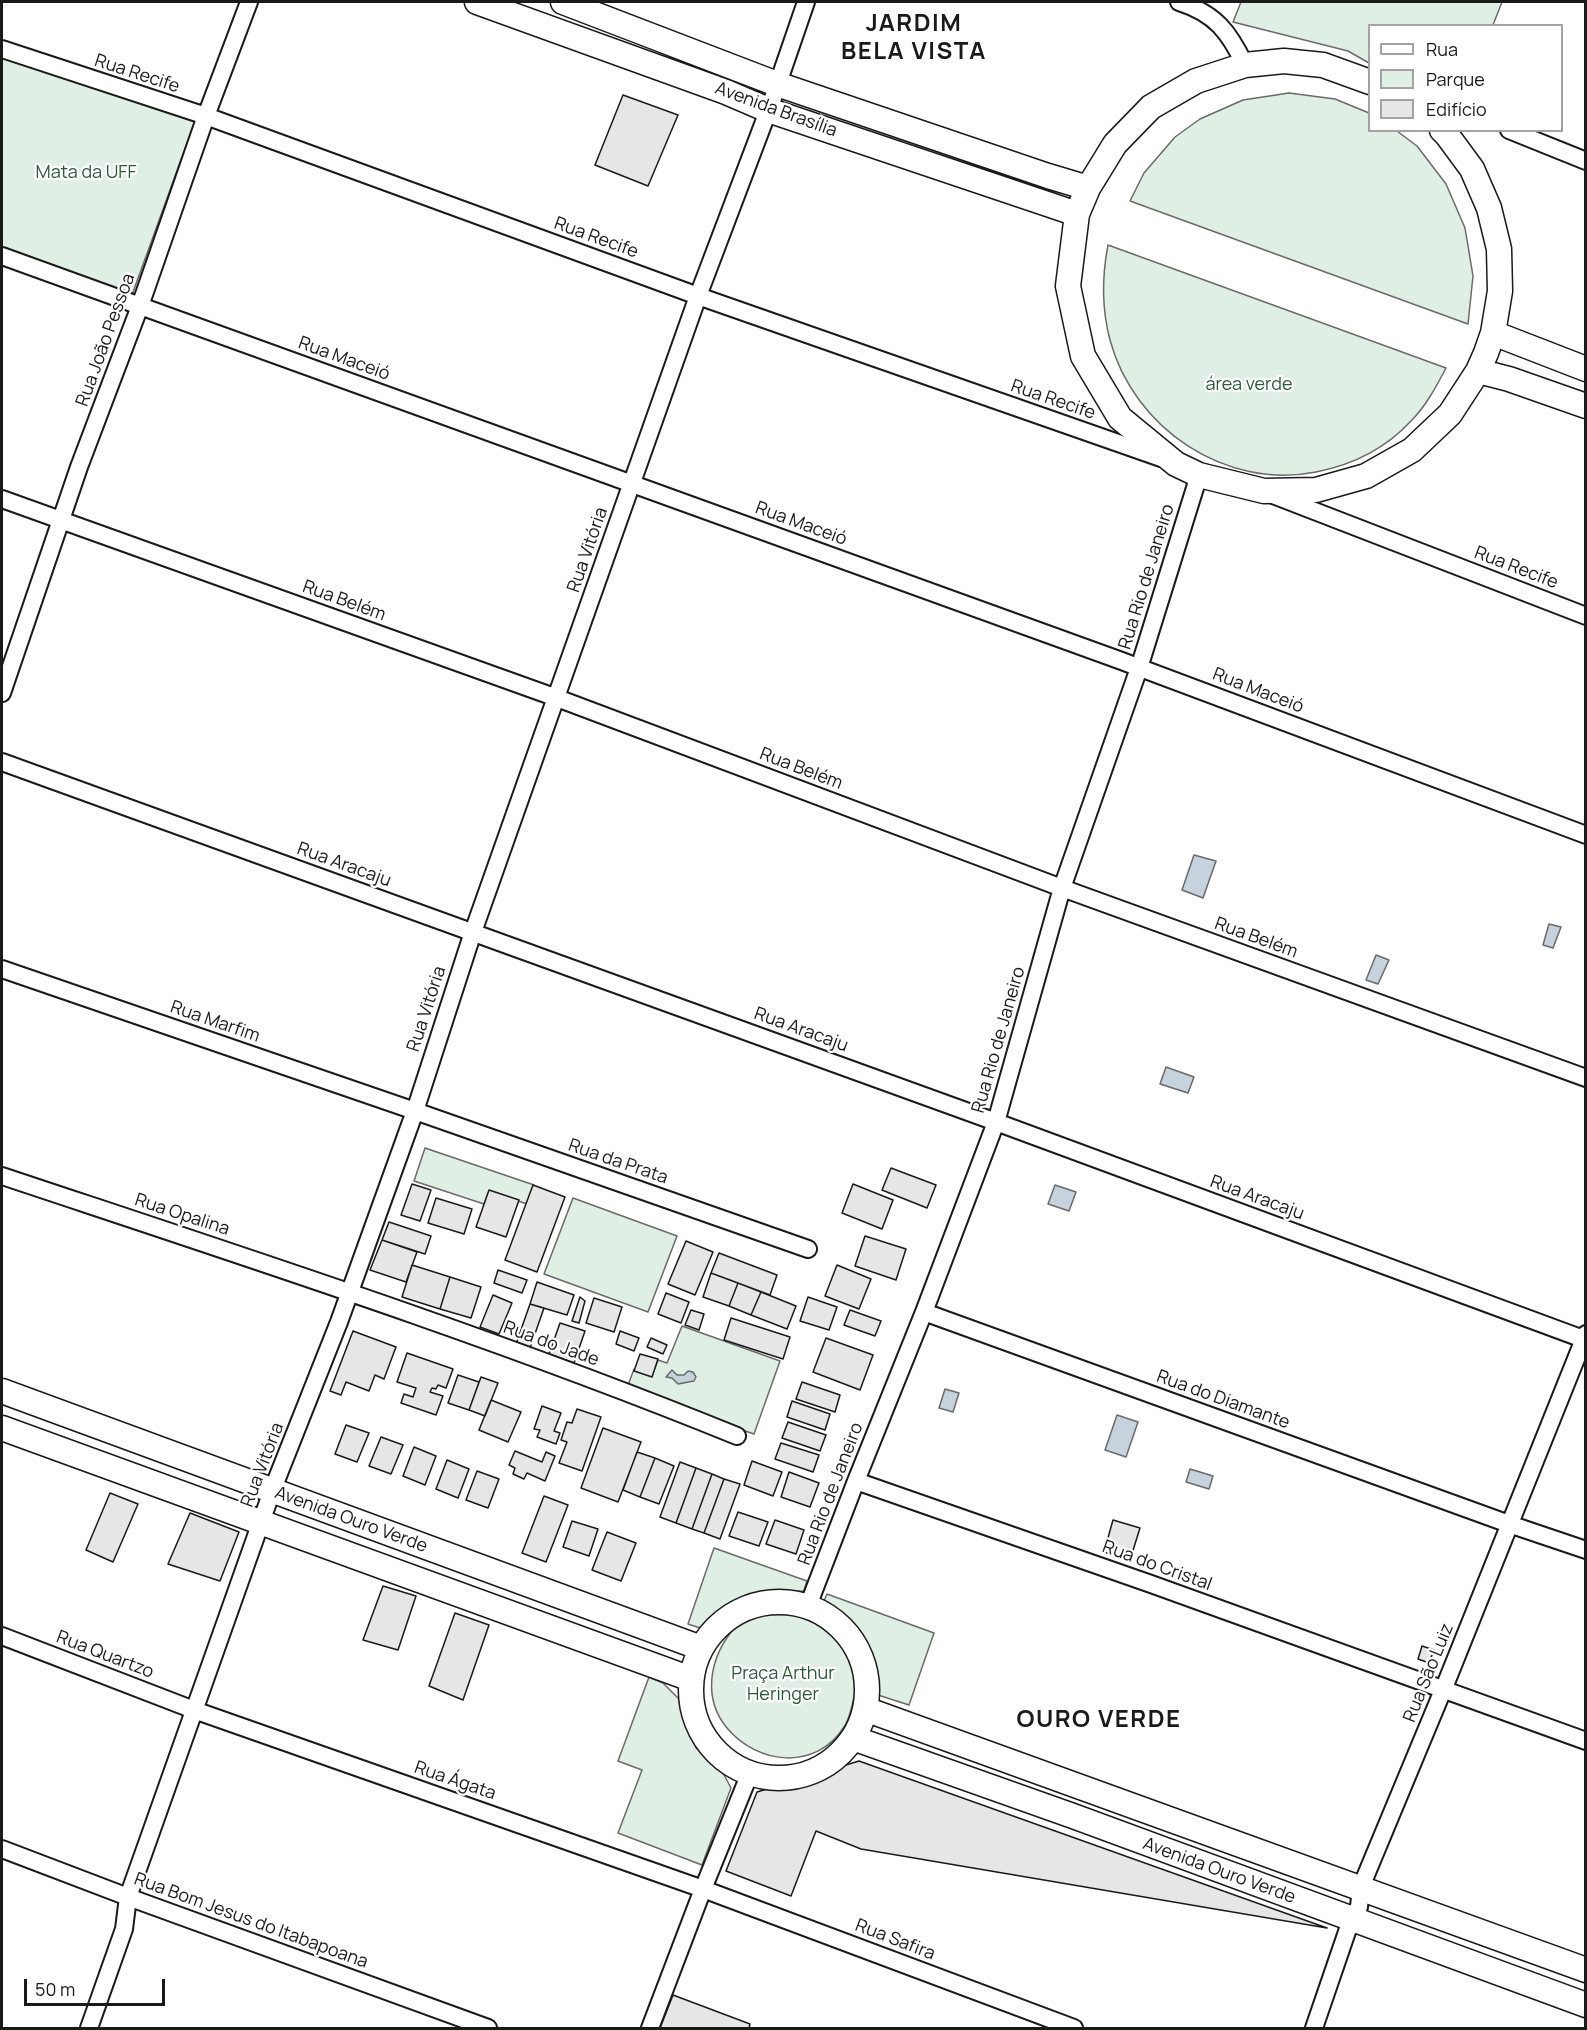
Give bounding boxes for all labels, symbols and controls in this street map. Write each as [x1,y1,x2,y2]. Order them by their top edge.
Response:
district label: JARDIM BELA VISTA [841,10,987,66]
legend [1368,24,1563,132]
text: Rua [1426,37,1458,61]
street label: Rua Recife [92,50,182,98]
text: Parque [1426,67,1485,91]
street label: Avenida Brasília [712,78,840,142]
text: Edifício [1426,97,1487,121]
park label: Mata da UFF [36,162,136,184]
street label: Rua Recife [551,213,641,263]
street label: Rua João Pessoa [72,271,140,409]
street label: Rua Maceió [295,332,393,386]
park label: área verde [1205,374,1293,396]
street label: Rua Recife [1008,375,1098,425]
street label: Rua Maceió [752,497,850,551]
street label: Rua Rio de Janeiro [1115,502,1179,652]
street label: Rua Vitória [563,505,613,595]
street label: Rua Recife [1471,542,1561,594]
street label: Rua Belém [299,576,389,626]
street label: Rua Maceió [1209,664,1307,718]
street label: Rua Belém [757,743,845,795]
street label: Rua Aracaju [294,838,394,892]
street label: Rua Belém [1211,913,1301,963]
street label: Rua Vitória [403,964,451,1054]
street label: Rua Rio de Janeiro [968,965,1030,1115]
street label: Rua Marfim [167,997,263,1047]
street label: Rua Aracaju [751,1003,851,1057]
street label: Rua da Prata [565,1135,671,1189]
street label: Rua Aracaju [1207,1171,1307,1225]
street label: Rua Opalina [132,1190,232,1240]
street label: Rua do Jade [500,1317,602,1371]
street label: Rua do Diamante [1153,1366,1293,1434]
street label: Rua Vitória [237,1420,289,1510]
street label: Rua Rio de Janeiro [794,1420,868,1568]
street label: Avenida Ouro Verde [272,1482,430,1558]
street label: Rua do Cristal [1099,1536,1215,1596]
street label: Rua São Luiz [1399,1620,1459,1726]
street label: Rua Quartzo [53,1627,157,1683]
park label: Praça Arthur Heringer [731,1663,835,1706]
district label: OURO VERDE [1017,1706,1181,1734]
street label: Rua Ágata [411,1757,499,1805]
street label: Avenida Ouro Verde [1140,1833,1298,1909]
street label: Rua Bom Jesus do Itabapoana [131,1869,371,1973]
street label: Rua Safira [852,1915,938,1965]
scale bar [27,1967,168,2005]
text: 50 m [35,1977,75,2001]

